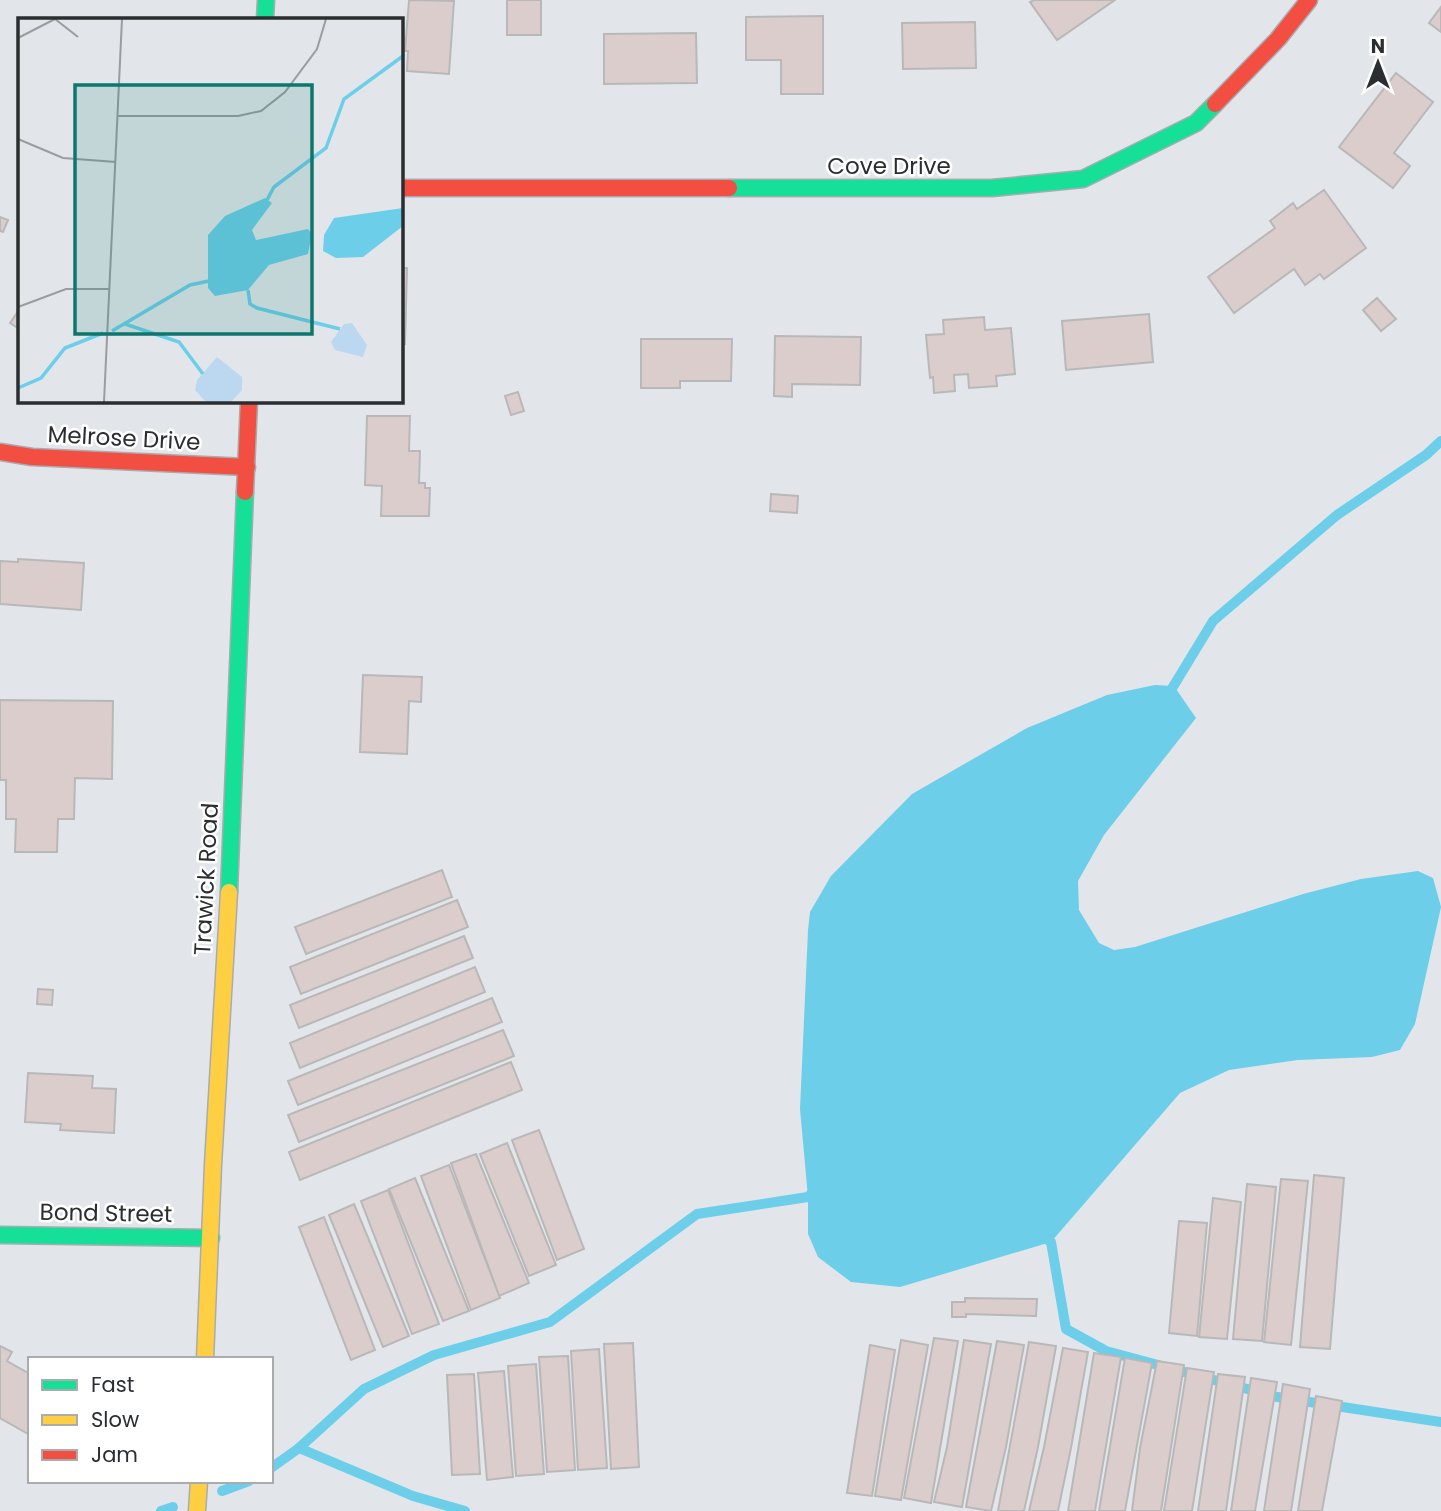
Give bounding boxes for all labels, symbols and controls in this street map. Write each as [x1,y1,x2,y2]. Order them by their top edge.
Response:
inset map [18,18,402,402]
north arrow [1343,28,1413,98]
text: N [1371,33,1385,60]
street label: Cove Drive [827,150,951,182]
street label: Melrose Drive [47,418,201,458]
street label: Trawick Road [186,802,226,956]
street label: Bond Street [39,1196,173,1230]
legend [28,1357,273,1483]
text: Fast [91,1370,134,1399]
text: Slow [91,1405,139,1434]
text: Jam [91,1440,138,1469]

